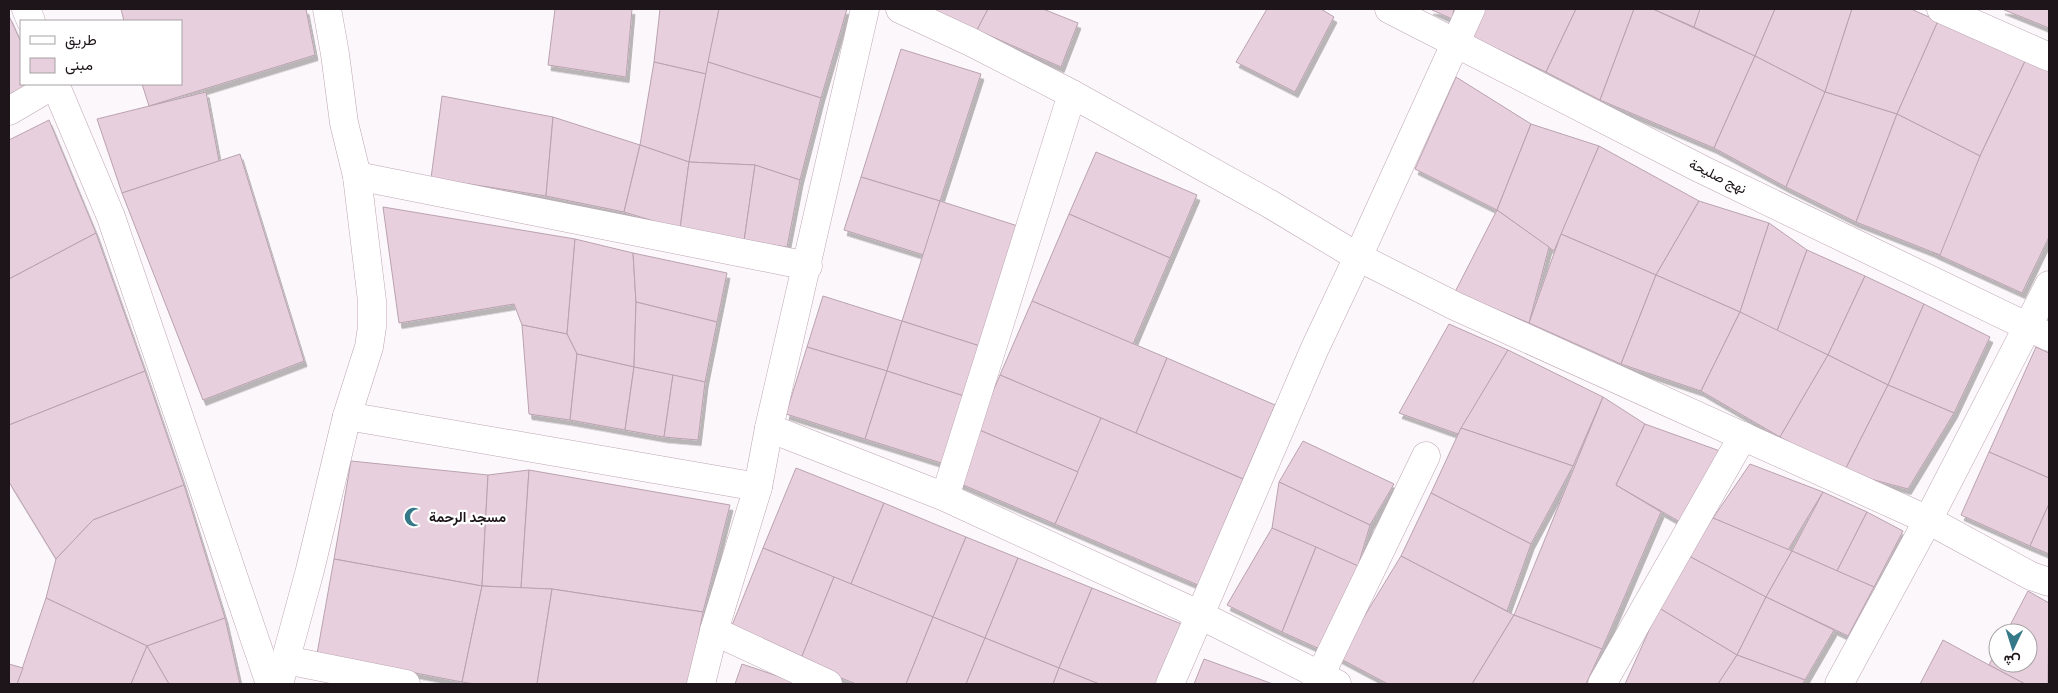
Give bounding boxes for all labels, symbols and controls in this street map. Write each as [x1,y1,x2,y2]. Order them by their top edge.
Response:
legend [20,20,182,85]
text: طريق [65,31,97,50]
text: مبنى [65,56,93,75]
street label: نهج صليحة [1685,155,1749,199]
mosque icon: مسجد الرحمة [403,506,425,528]
place label: مسجد الرحمة [429,509,506,526]
north arrow [1988,623,2038,673]
text: ش [2003,651,2021,670]

